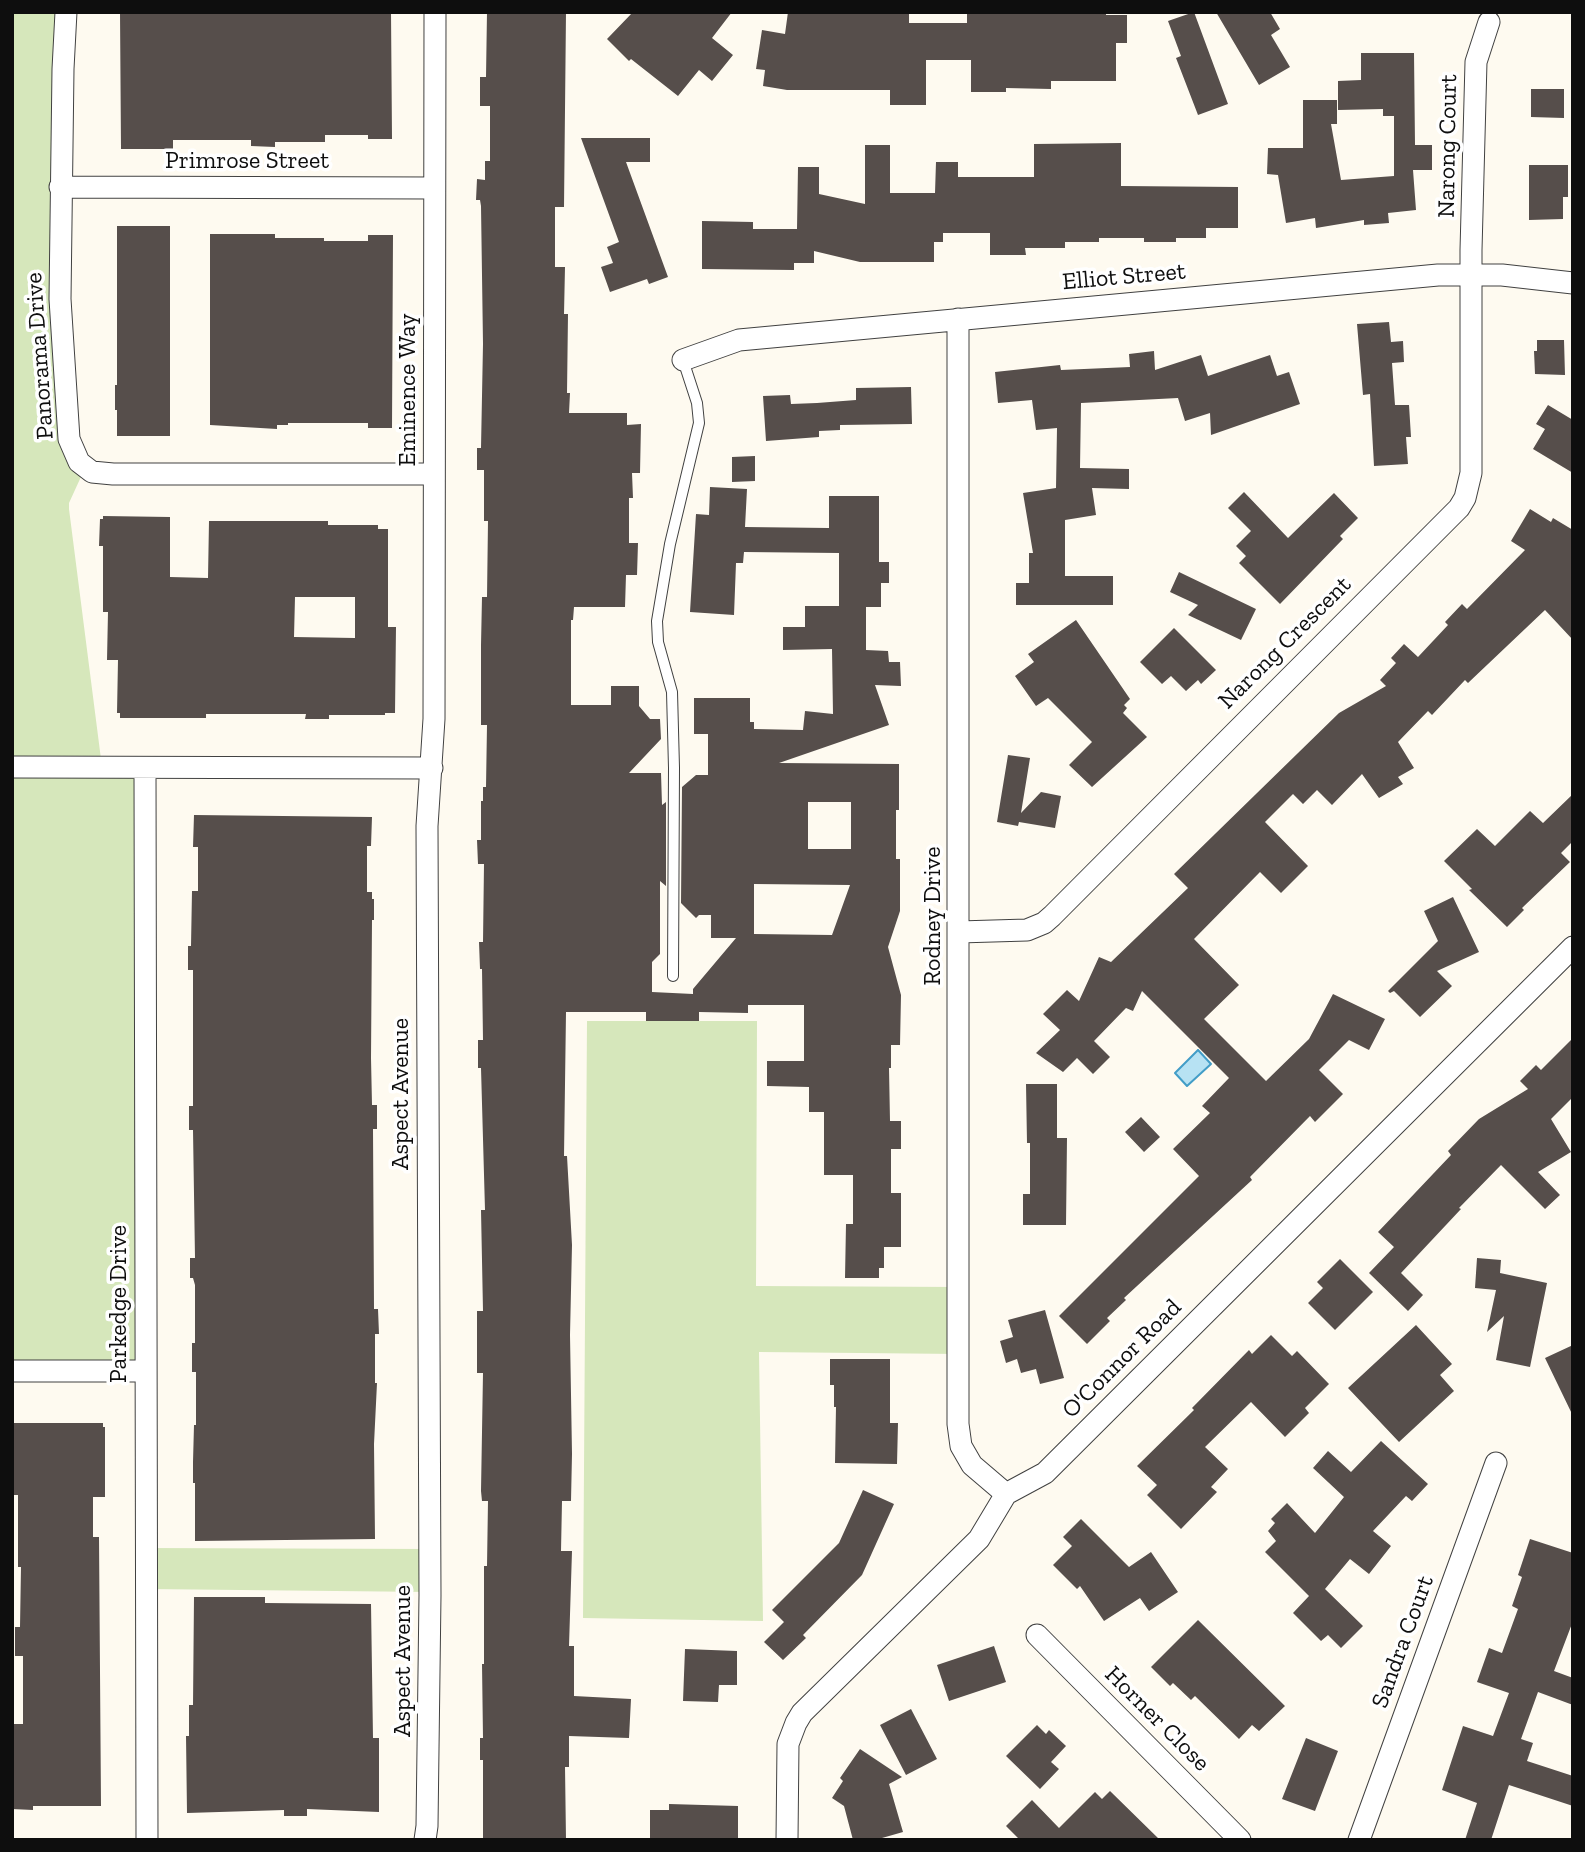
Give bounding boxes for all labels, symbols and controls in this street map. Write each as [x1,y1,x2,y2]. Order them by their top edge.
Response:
street label: Narong Court [1432,74,1464,218]
street label: Primrose Street [165,147,329,175]
street label: Elliot Street [1061,257,1187,297]
street label: Panorama Drive [20,272,60,440]
street label: Eminence Way [394,314,422,466]
street label: Narong Crescent [1213,571,1357,715]
street label: Rodney Drive [919,847,947,985]
street label: Aspect Avenue [387,1018,415,1170]
street label: Parkedge Drive [105,1225,133,1383]
street label: O'Connor Road [1056,1293,1188,1425]
street label: Sandra Court [1366,1572,1440,1712]
street label: Aspect Avenue [389,1585,417,1737]
street label: Horner Close [1099,1661,1215,1777]

